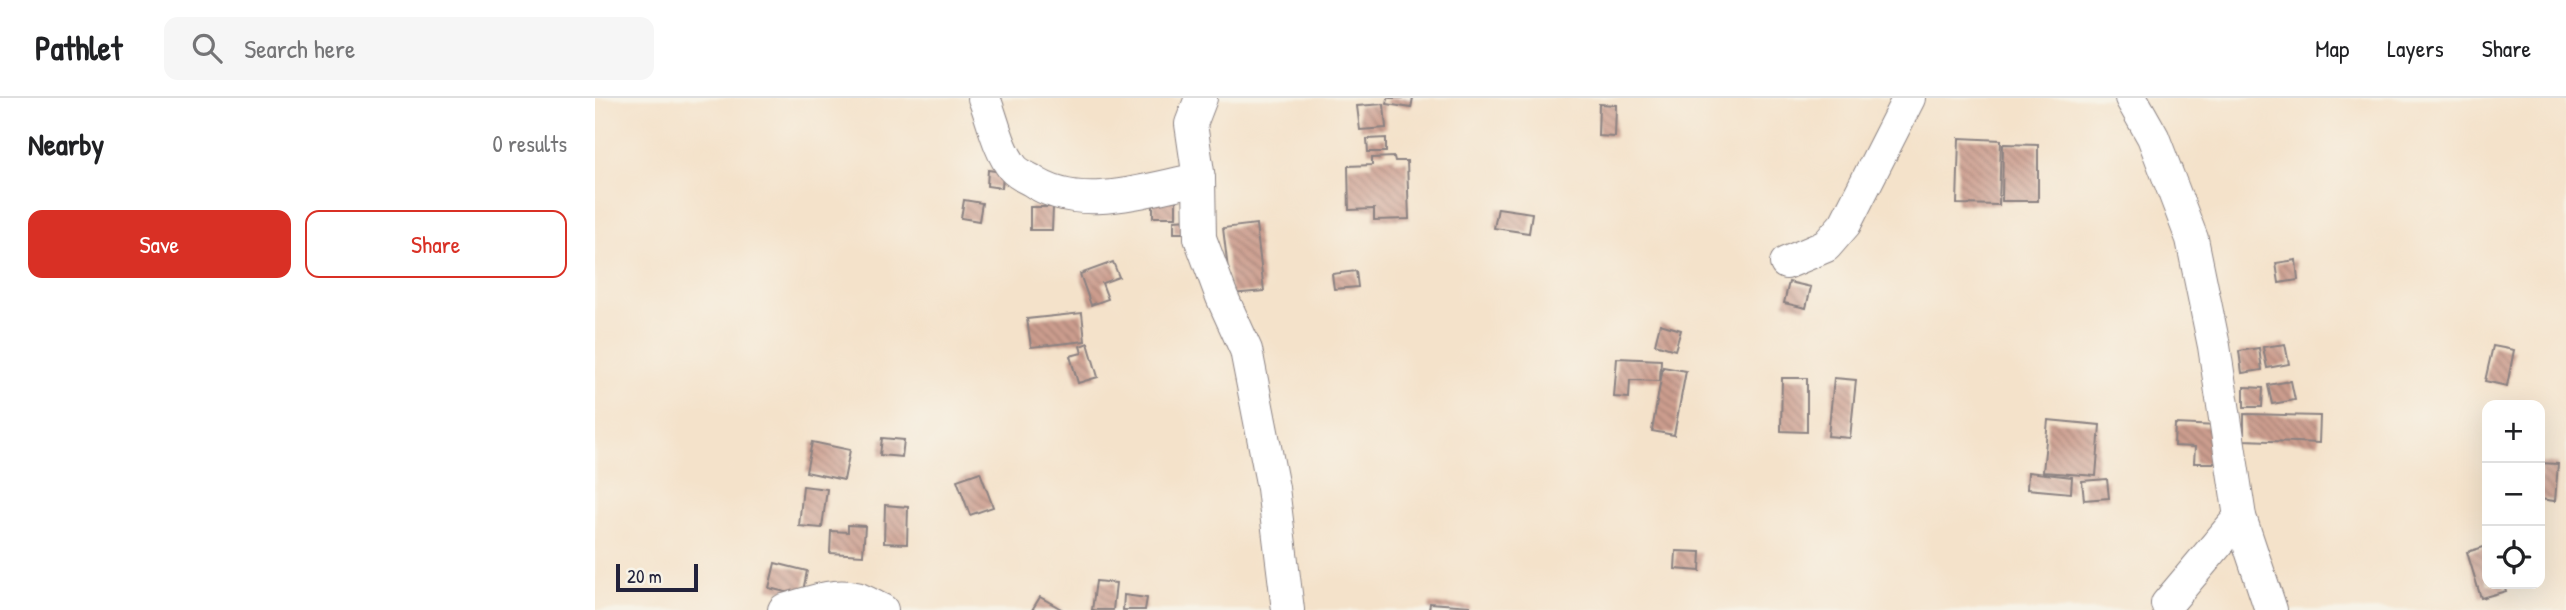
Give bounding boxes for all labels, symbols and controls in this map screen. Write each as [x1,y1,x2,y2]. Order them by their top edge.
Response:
search box [164,17,654,80]
text: Pathlet [35,26,122,70]
icon: search [188,29,226,67]
text: Search here [244,31,355,66]
text: Map [2315,32,2349,64]
text: Layers [2387,32,2444,64]
text: Share [2482,32,2531,64]
text: Nearby [28,124,104,164]
text: 0 results [492,128,567,159]
button: Save [28,210,291,278]
button: Share [305,210,567,278]
map controls [2482,400,2545,589]
button: + [2482,400,2545,463]
button: − [2482,463,2545,526]
button: locate [2482,526,2545,589]
scale bar [616,561,698,593]
text: 20 m [627,563,662,589]

